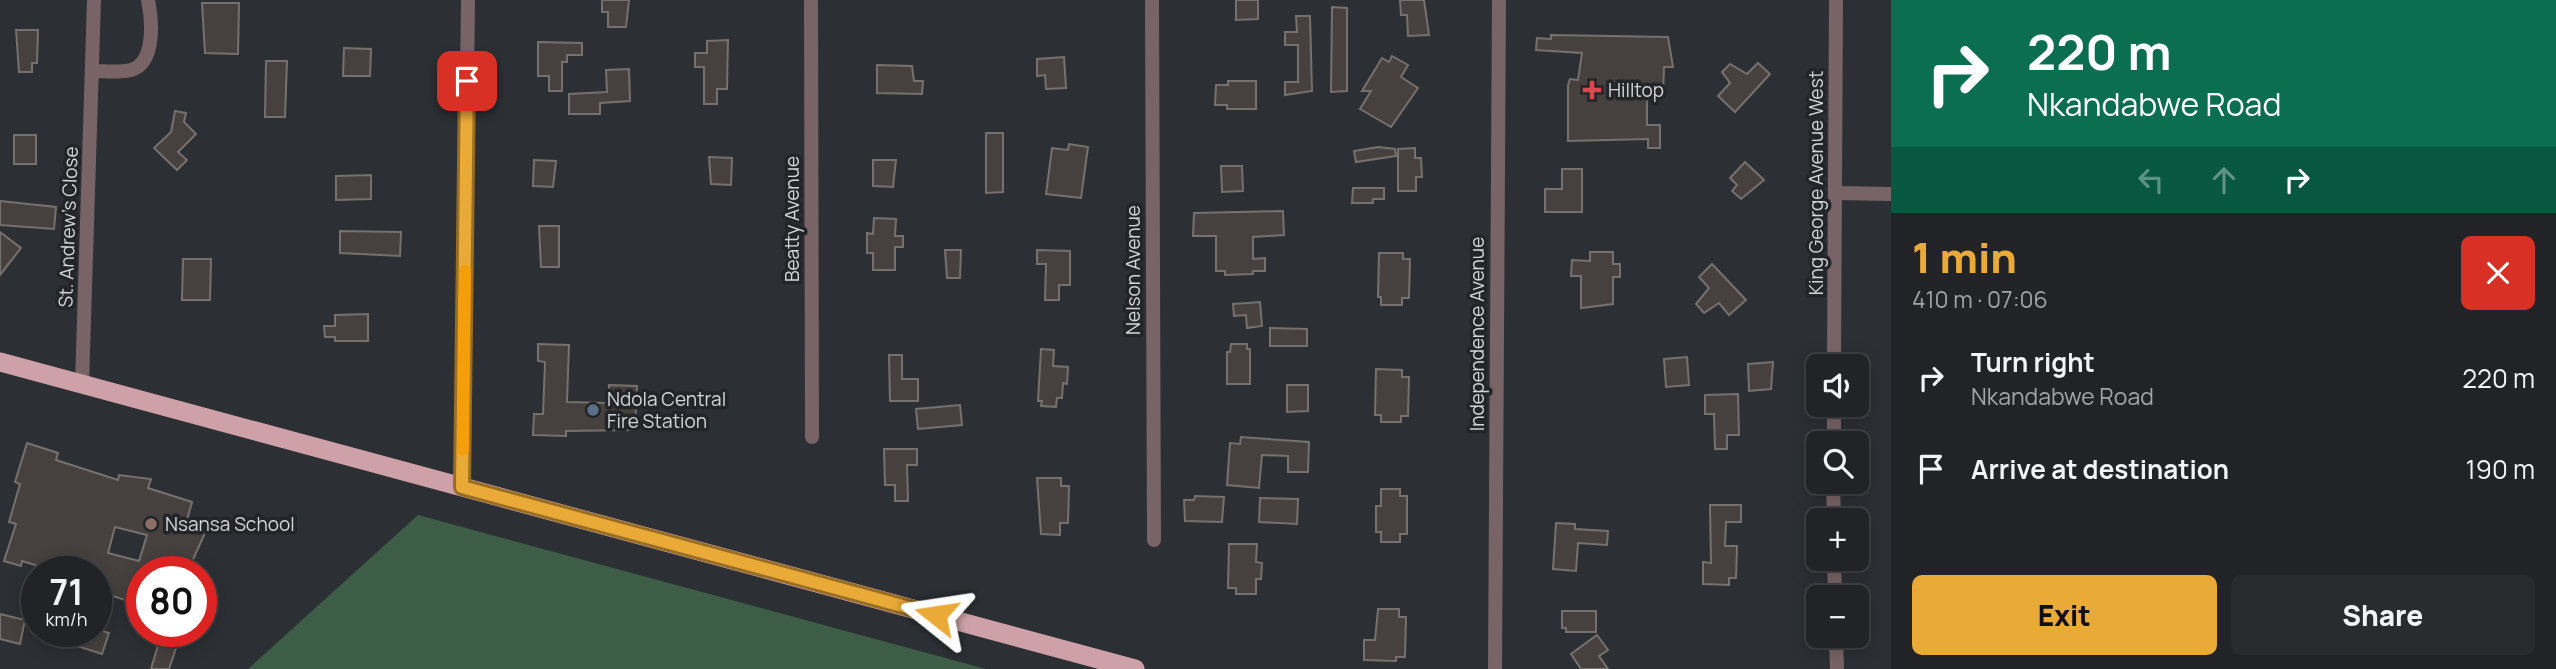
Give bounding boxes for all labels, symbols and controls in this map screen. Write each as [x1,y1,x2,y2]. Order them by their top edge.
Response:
text: 220 m [2027,18,2171,85]
icon: right [1912,28,2003,119]
pin [437,51,497,111]
icon: arrive [448,62,486,100]
street label: King George Avenue West [1803,71,1829,295]
place label: Hilltop [1608,77,1664,103]
marker: Hilltop [1582,80,1602,100]
text: Nkandabwe Road [2027,82,2281,126]
street label: St. Andrew's Close [52,146,84,308]
street label: Beatty Avenue [779,156,805,282]
icon: left [2132,161,2170,199]
icon: ahead [2205,161,2243,199]
icon: right [2278,161,2316,199]
street label: Nelson Avenue [1120,205,1146,335]
text: 1 min [1912,228,2017,286]
button: close [2461,236,2535,310]
street label: Independence Avenue [1464,237,1490,431]
text: 410 m · 07:06 [1912,283,2048,315]
text: Turn right [1971,344,2095,380]
map controls [1806,354,1869,648]
button: sound [1806,354,1869,417]
icon: right [1912,359,1950,397]
text: 220 m [2462,360,2535,396]
text: Nkandabwe Road [1971,380,2154,412]
place label: Ndola Central Fire Station [607,386,726,434]
marker: Ndola Central Fire Station [585,402,601,418]
button: search [1806,431,1869,494]
icon: arrive [1912,450,1950,488]
text: Arrive at destination [1971,451,2229,487]
text: 190 m [2466,451,2535,487]
button: + [1806,508,1869,571]
place label: Nsansa School [165,511,295,537]
marker: Nsansa School [143,516,159,532]
speed limit sign: 80 [126,556,217,647]
text: 71 [49,568,84,616]
button: Exit [1912,575,2217,655]
button: Share [2231,575,2535,655]
position arrow [899,578,973,652]
button: − [1806,585,1869,648]
text: km/h [46,607,87,631]

